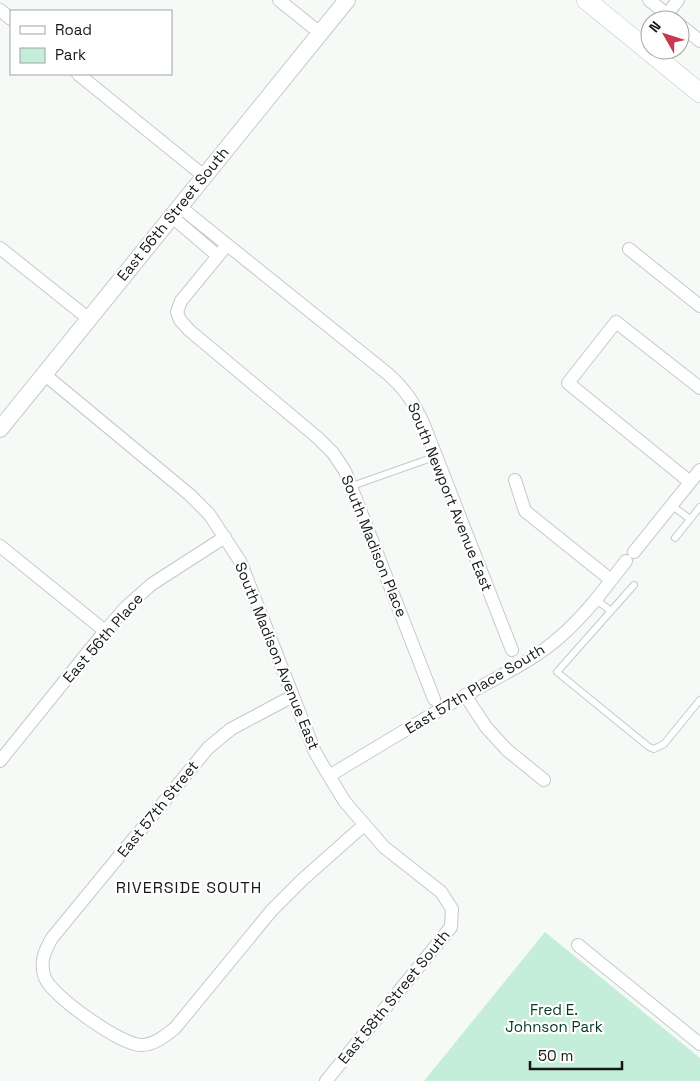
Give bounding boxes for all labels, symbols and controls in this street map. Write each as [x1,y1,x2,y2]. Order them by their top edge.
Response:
legend [10,10,172,75]
north arrow [640,10,690,60]
text: N [645,18,665,36]
text: Road [55,20,92,39]
text: Park [55,45,86,64]
street label: East 56th Street South [113,143,233,285]
street label: South Newport Avenue East [404,400,497,594]
street label: South Madison Place [337,472,412,620]
street label: South Madison Avenue East [231,559,324,753]
street label: East 56th Place [59,589,147,686]
street label: East 57th Place South [402,639,548,738]
street label: East 57th Street [113,757,202,861]
district label: RIVERSIDE SOUTH [116,877,262,898]
street label: East 58th Street South [334,926,454,1068]
park label: Fred E. Johnson Park [505,1000,603,1036]
scale bar [530,1038,622,1070]
text: 50 m [538,1046,573,1065]

